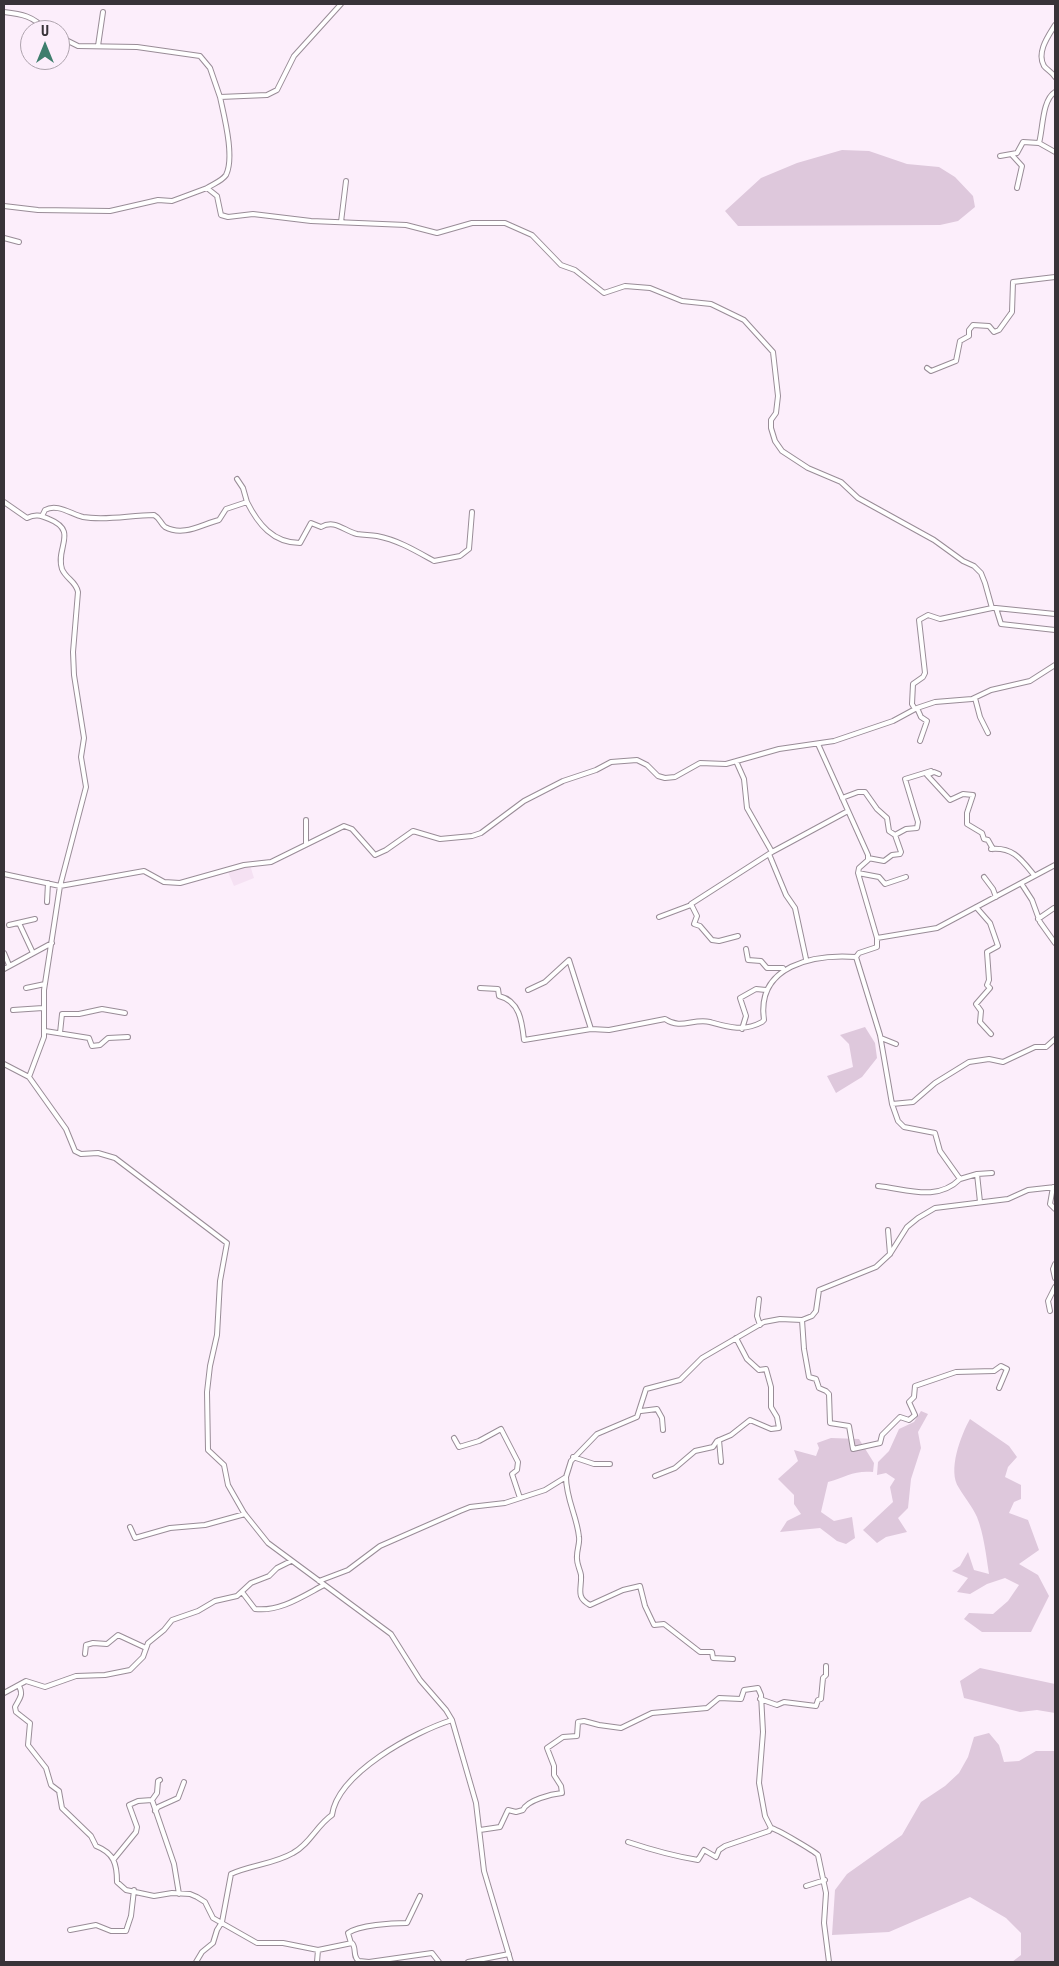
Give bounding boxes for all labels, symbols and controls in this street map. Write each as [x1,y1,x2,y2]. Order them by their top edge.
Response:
north arrow [20,20,70,70]
text: U [41,23,49,39]

